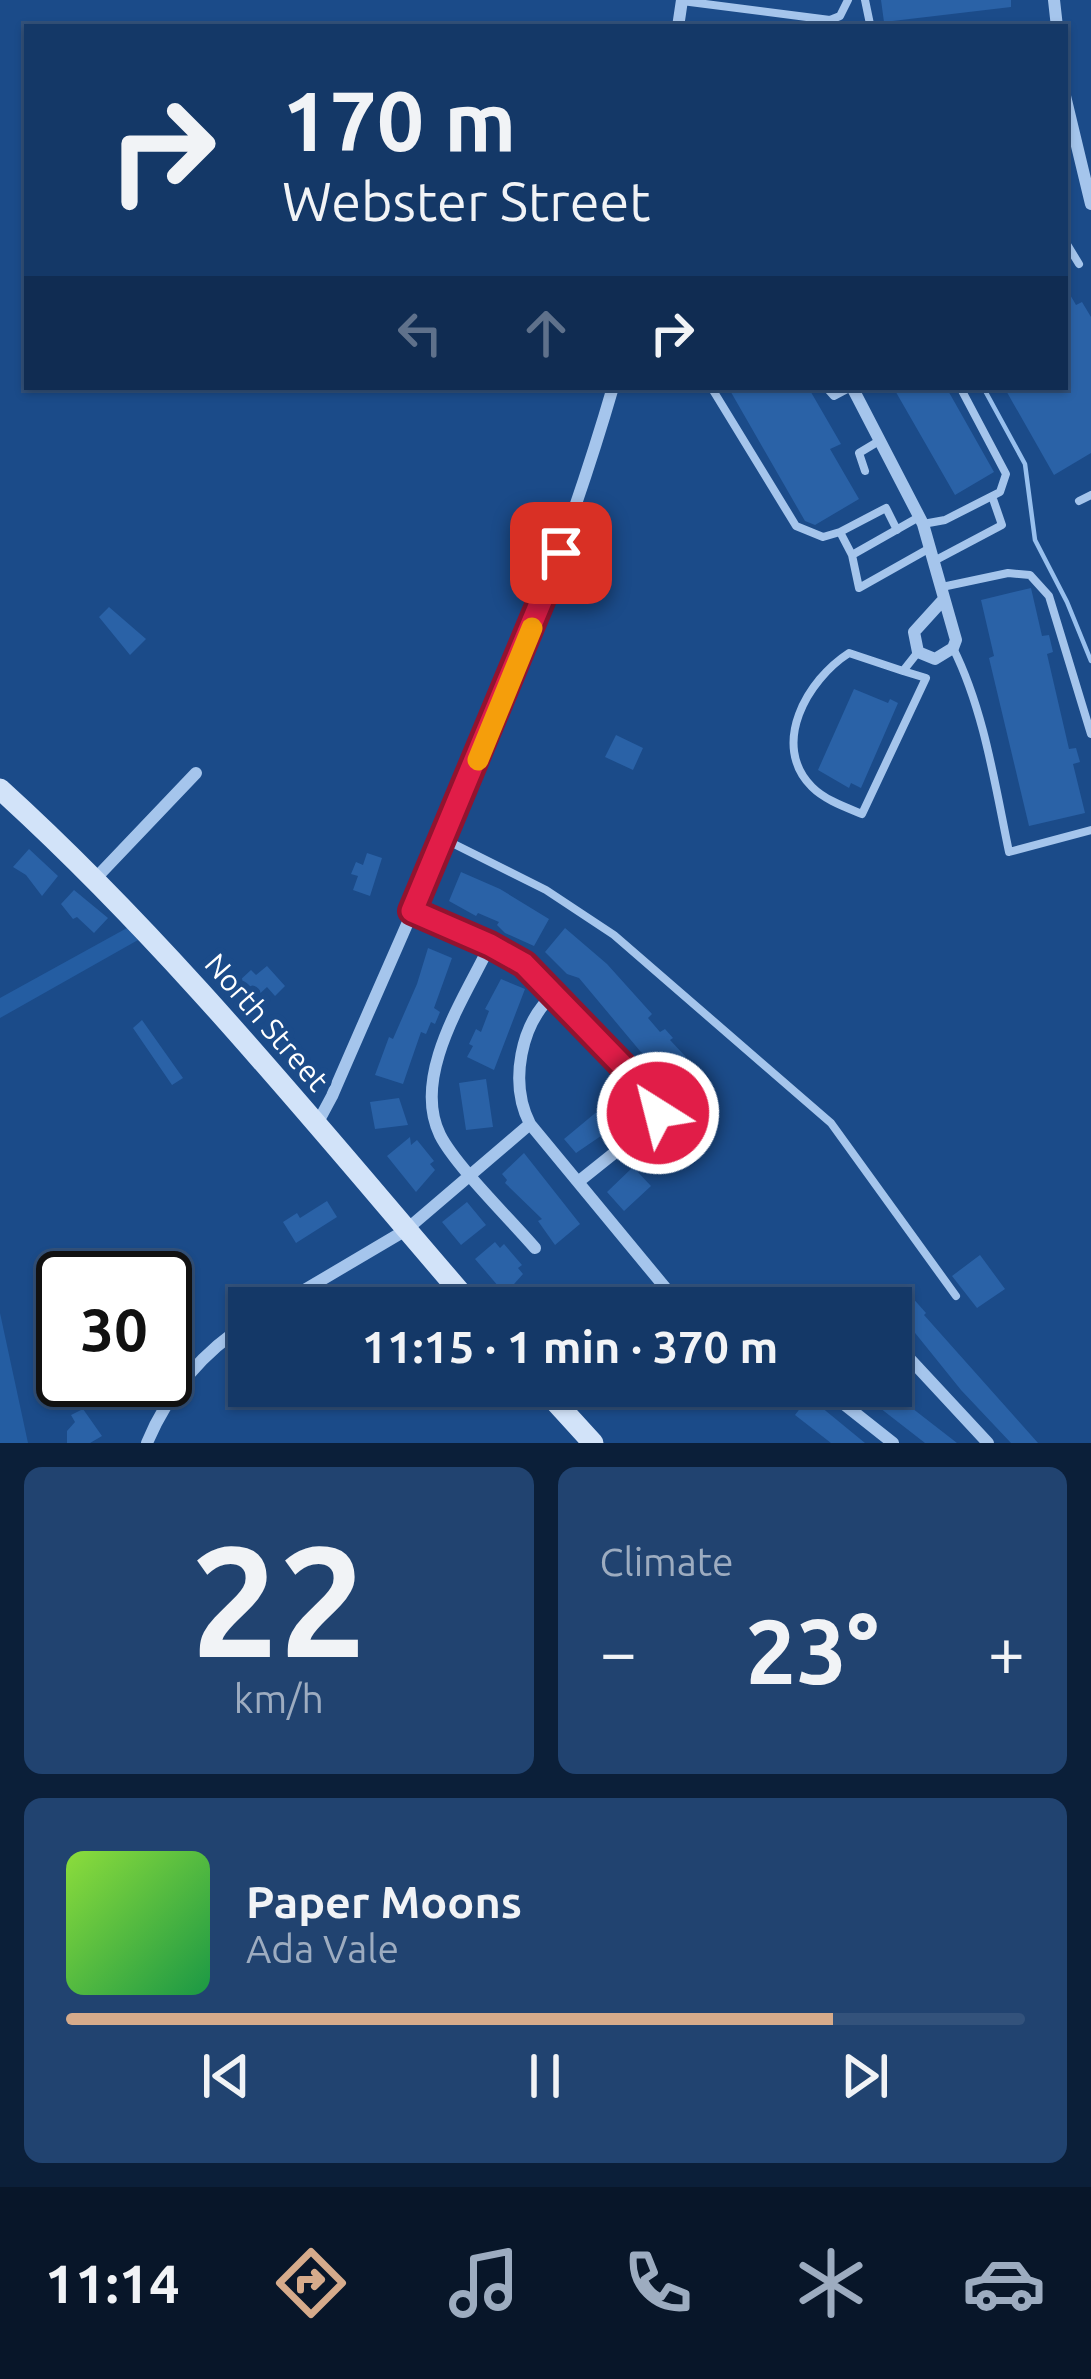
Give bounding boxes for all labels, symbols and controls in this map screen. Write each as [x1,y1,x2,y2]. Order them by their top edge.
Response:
icon: right [84,72,240,228]
text: 170 m [282,73,516,167]
text: Webster Street [282,171,651,231]
icon: left [387,300,453,366]
icon: ahead [513,300,579,366]
icon: right [639,300,705,366]
pin [510,502,612,604]
icon: arrive [528,520,594,586]
street label: North Street [198,947,336,1097]
position arrow [595,1050,721,1176]
speed limit sign: 30 [36,1251,192,1407]
text: 11:15 · 1 min · 370 m [362,1321,778,1372]
text: 22 [191,1512,367,1686]
text: Climate [600,1540,734,1583]
text: 23° [746,1600,879,1701]
text: − [600,1614,637,1688]
text: + [988,1614,1025,1688]
text: km/h [234,1677,324,1720]
text: Paper Moons [246,1876,522,1927]
text: Ada Vale [246,1927,399,1970]
icon: previous [193,2043,259,2109]
icon: pause [512,2043,578,2109]
icon: next [832,2043,898,2109]
icon: directions [269,2241,353,2325]
icon: music [442,2241,526,2325]
icon: phone [616,2241,700,2325]
icon: climate [789,2241,873,2325]
icon: car [962,2241,1046,2325]
text: 11:14 [45,2253,180,2313]

